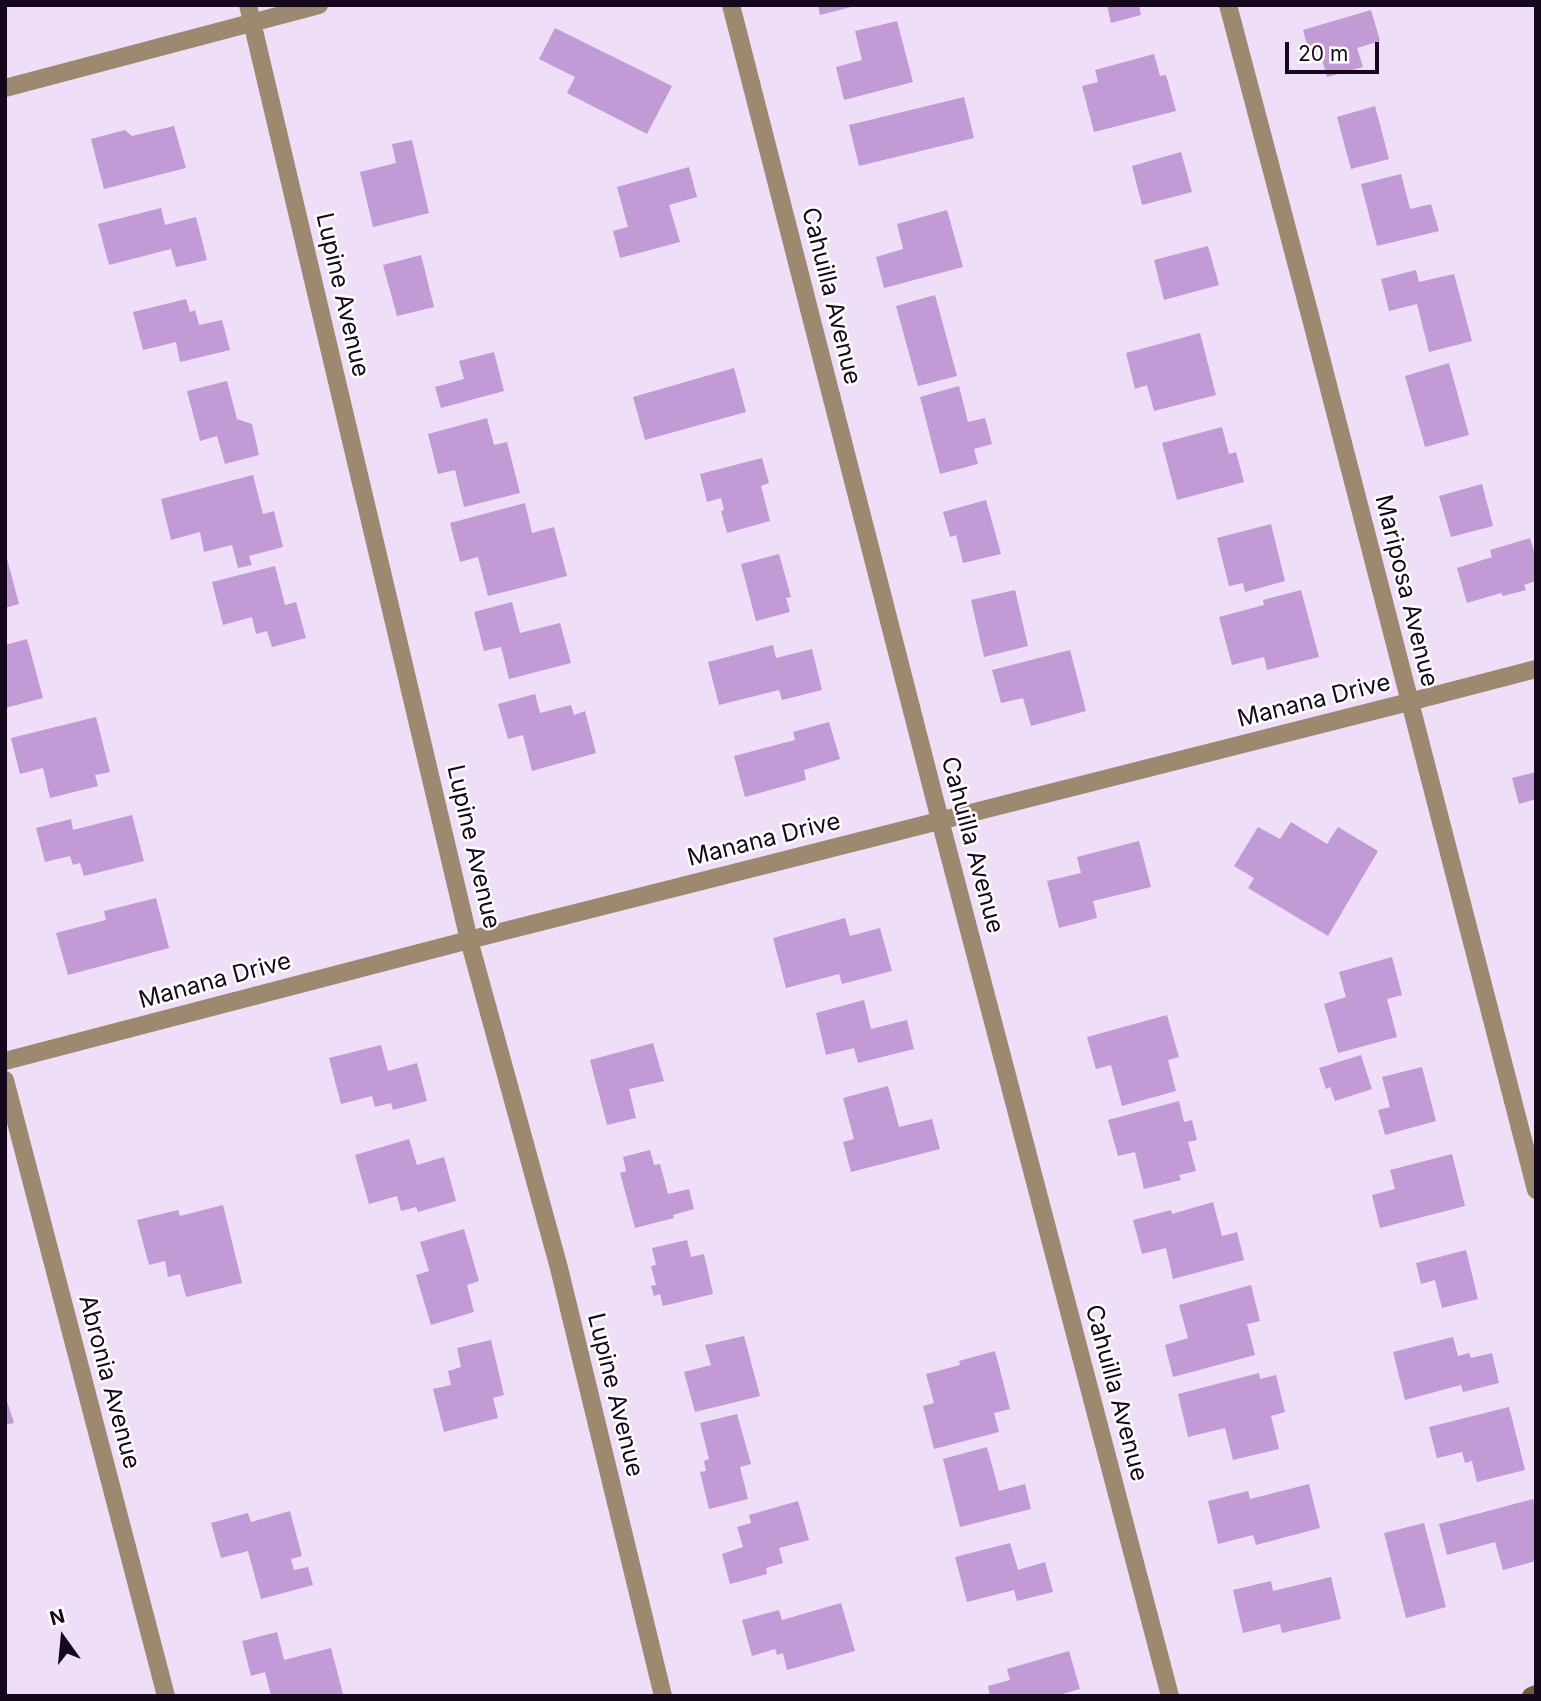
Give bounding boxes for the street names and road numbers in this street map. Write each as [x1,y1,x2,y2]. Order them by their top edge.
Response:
street label: Cahuilla Avenue [795,205,867,387]
street label: Lupine Avenue [309,210,375,380]
street label: Mariposa Avenue [1368,492,1444,690]
street label: Manana Drive [1234,668,1394,734]
street label: Cahuilla Avenue [935,754,1009,936]
street label: Lupine Avenue [440,762,506,932]
street label: Manana Drive [684,807,844,873]
street label: Manana Drive [136,947,294,1015]
street label: Abronia Avenue [72,1292,146,1472]
street label: Cahuilla Avenue [1079,1302,1153,1484]
street label: Lupine Avenue [581,1310,649,1480]

